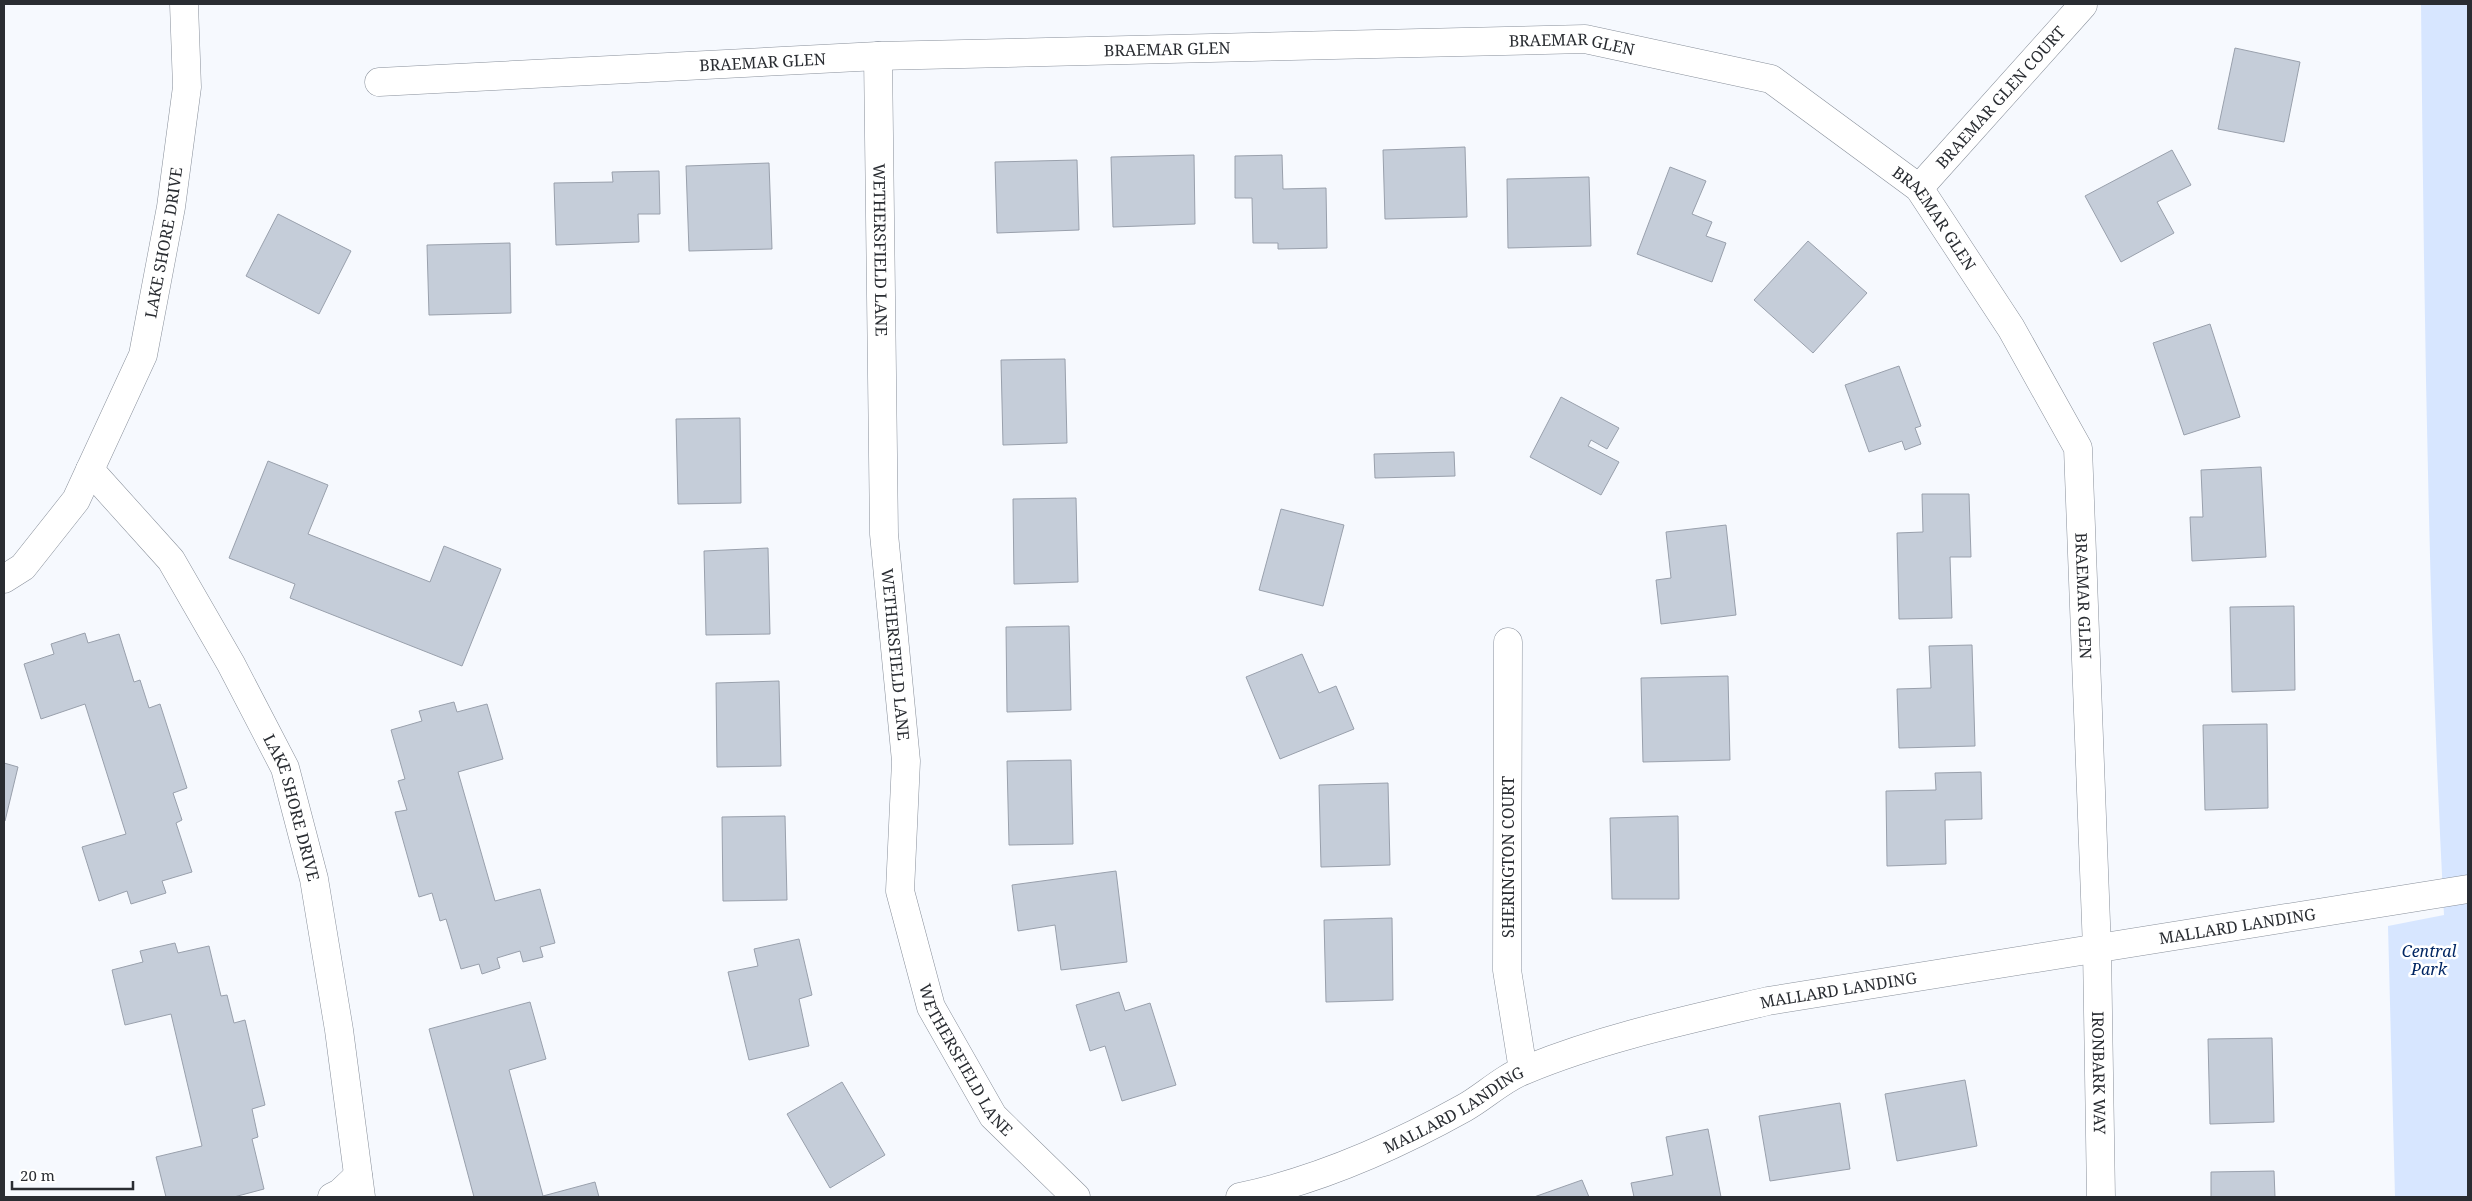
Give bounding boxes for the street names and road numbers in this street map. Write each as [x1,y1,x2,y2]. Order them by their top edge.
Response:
street label: BRAEMAR GLEN COURT [1931,21,2070,173]
street label: BRAEMAR GLEN [1508,28,1637,60]
street label: BRAEMAR GLEN [1104,37,1231,62]
street label: BRAEMAR GLEN [699,48,826,76]
street label: BRAEMAR GLEN [1888,161,1981,275]
street label: WETHERSFIELD LANE [868,163,893,337]
street label: LAKE SHORE DRIVE [139,165,187,320]
street label: BRAEMAR GLEN [2070,532,2097,660]
street label: WETHERSFIELD LANE [876,567,915,742]
street label: LAKE SHORE DRIVE [258,730,325,883]
street label: SHERINGTON COURT [1497,776,1519,938]
street label: MALLARD LANDING [2157,902,2318,949]
street label: MALLARD LANDING [1758,966,1919,1014]
street label: WETHERSFIELD LANE [914,981,1018,1140]
street label: IRONBARK WAY [2087,1011,2111,1136]
street label: MALLARD LANDING [1380,1061,1528,1158]

